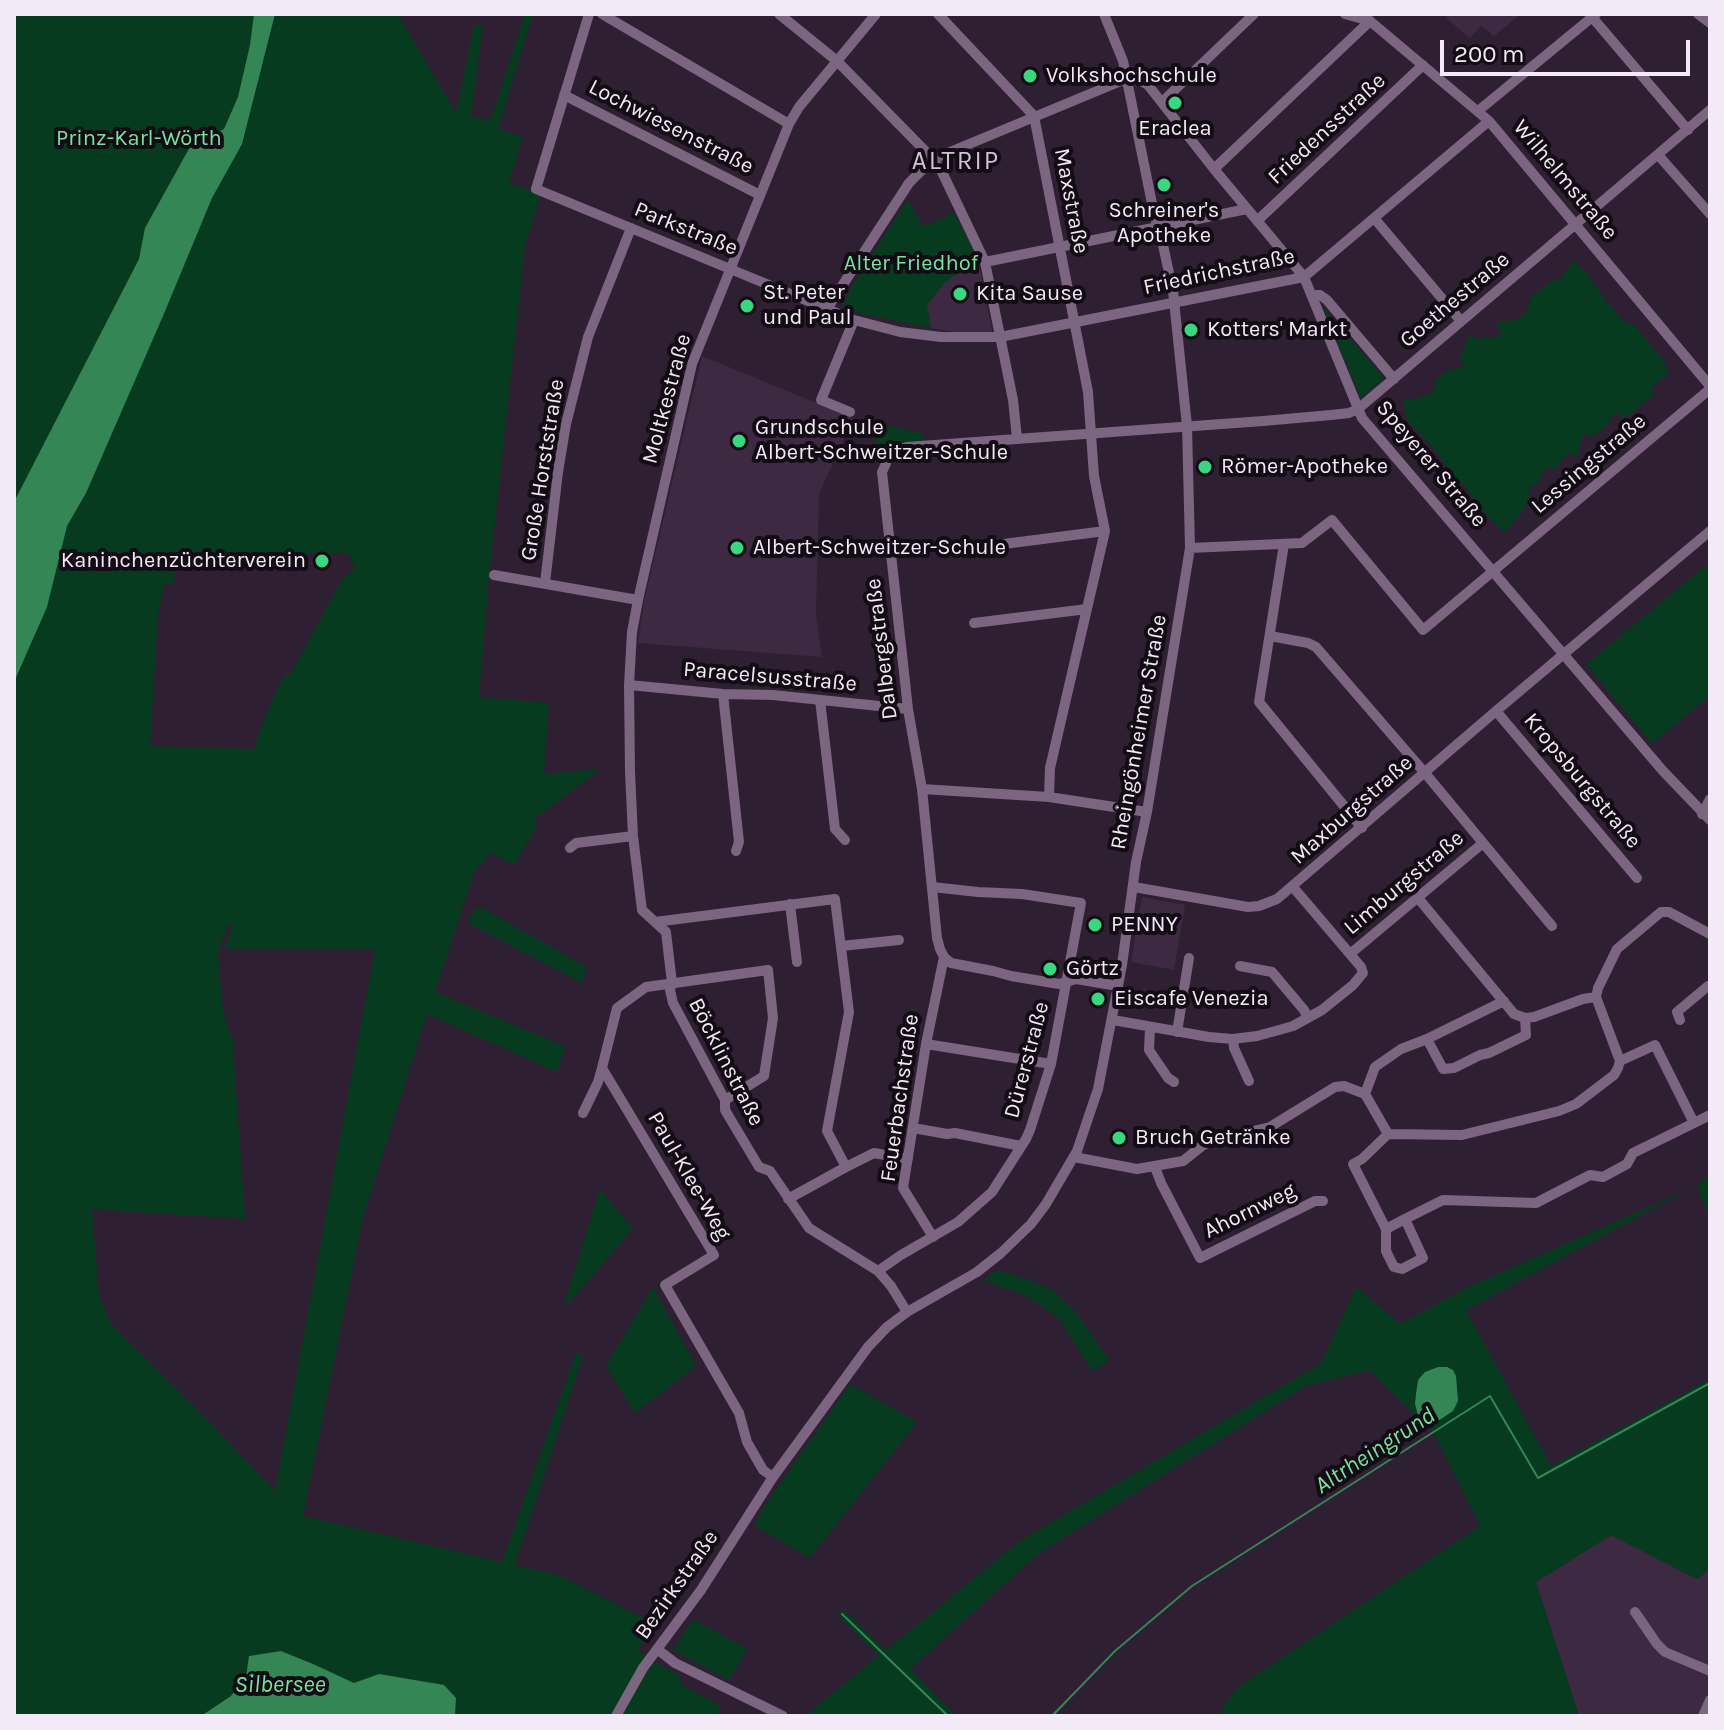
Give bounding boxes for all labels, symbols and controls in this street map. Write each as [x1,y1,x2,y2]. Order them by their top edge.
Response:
scale bar [1444,24,1694,74]
text: 200 m [1454,40,1525,68]
place label: Volkshochschule [1046,63,1217,89]
marker: Volkshochschule [1021,67,1039,85]
street label: Friedensstraße [1263,68,1391,190]
street label: Lochwiesenstraße [584,74,758,180]
marker: Eraclea [1166,94,1184,112]
street label: Wilhelmstraße [1507,115,1623,245]
place label: Eraclea [1138,116,1212,142]
park label: Prinz-Karl-Wörth [56,126,222,152]
district label: ALTRIP [912,146,1000,178]
street label: Maxstraße [1048,146,1094,256]
marker: Schreiner's Apotheke [1155,176,1173,194]
street label: Parkstraße [630,196,742,262]
place label: Schreiner's Apotheke [1109,198,1219,250]
street label: Friedrichstraße [1141,243,1297,301]
street label: Goethestraße [1395,246,1515,354]
park label: Alter Friedhof [844,251,978,277]
place label: St. Peter und Paul [763,280,852,332]
place label: Kita Sause [976,281,1083,307]
marker: Kita Sause [951,285,969,303]
marker: St. Peter und Paul [738,297,756,315]
place label: Kotters' Markt [1207,317,1347,343]
marker: Kotters' Markt [1182,321,1200,339]
street label: Moltkestraße [637,331,697,467]
street label: Große Horststraße [516,377,570,563]
street label: Speyerer Straße [1370,395,1492,533]
street label: Lessingstraße [1526,408,1652,520]
place label: Grundschule Albert-Schweitzer-Schule [755,415,1008,466]
marker: Grundschule Albert-Schweitzer-Schule [730,432,748,450]
place label: Römer-Apotheke [1221,454,1388,480]
marker: Römer-Apotheke [1196,458,1214,476]
place label: Albert-Schweitzer-Schule [753,535,1006,561]
marker: Albert-Schweitzer-Schule [728,539,746,557]
place label: Kaninchenzüchterverein [61,548,306,574]
marker: Kaninchenzüchterverein [313,552,331,570]
street label: Dalbergstraße [860,577,904,721]
street label: Rheingönheimer Straße [1105,612,1173,852]
street label: Paracelsusstraße [682,656,858,698]
street label: Kropsburgstraße [1518,708,1646,854]
street label: Maxburgstraße [1286,750,1418,870]
street label: Limburgstraße [1339,825,1469,941]
place label: PENNY [1111,912,1178,938]
marker: PENNY [1086,916,1104,934]
place label: Görtz [1066,956,1119,982]
marker: Görtz [1041,960,1059,978]
place label: Eiscafe Venezia [1114,986,1269,1012]
marker: Eiscafe Venezia [1089,990,1107,1008]
street label: Böcklinstraße [682,994,770,1130]
street label: Dürerstraße [999,999,1055,1121]
street label: Feuerbachstraße [875,1012,925,1184]
street label: Paul-Klee-Weg [642,1107,736,1245]
place label: Bruch Getränke [1135,1125,1291,1151]
marker: Bruch Getränke [1110,1129,1128,1147]
street label: Ahornweg [1200,1177,1300,1245]
water label: Altrheingrund [1309,1401,1441,1501]
street label: Bezirkstraße [630,1525,724,1645]
water label: Silbersee [234,1671,326,1699]

